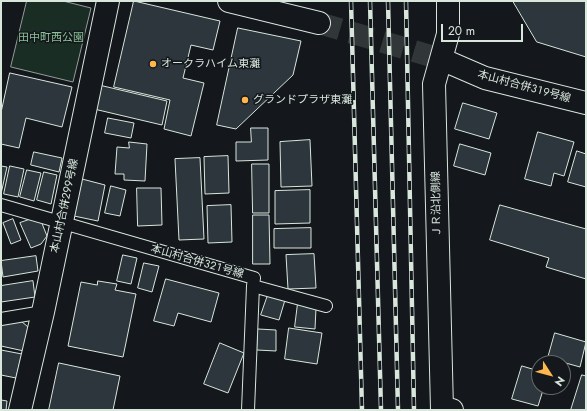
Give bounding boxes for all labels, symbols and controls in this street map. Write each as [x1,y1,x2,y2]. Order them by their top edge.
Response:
scale bar [443,16,525,42]
text: 20 m [448,22,475,40]
park label: 田中町西公園 [18,31,84,45]
place label: オークラハイム東灘 [161,57,260,71]
marker: オークラハイム東灘 [148,59,158,69]
street label: 本山村合併３１９号線 [476,68,572,106]
place label: グランドプラザ東灘 [253,93,352,107]
marker: グランドプラザ東灘 [240,95,250,105]
street label: 本山村合併２９９号線 [49,158,81,254]
street label: ＪＲ沿北側線 [430,171,444,237]
street label: 本山村合併３２１号線 [149,242,245,282]
north arrow [531,355,571,395]
text: N [551,373,569,390]

